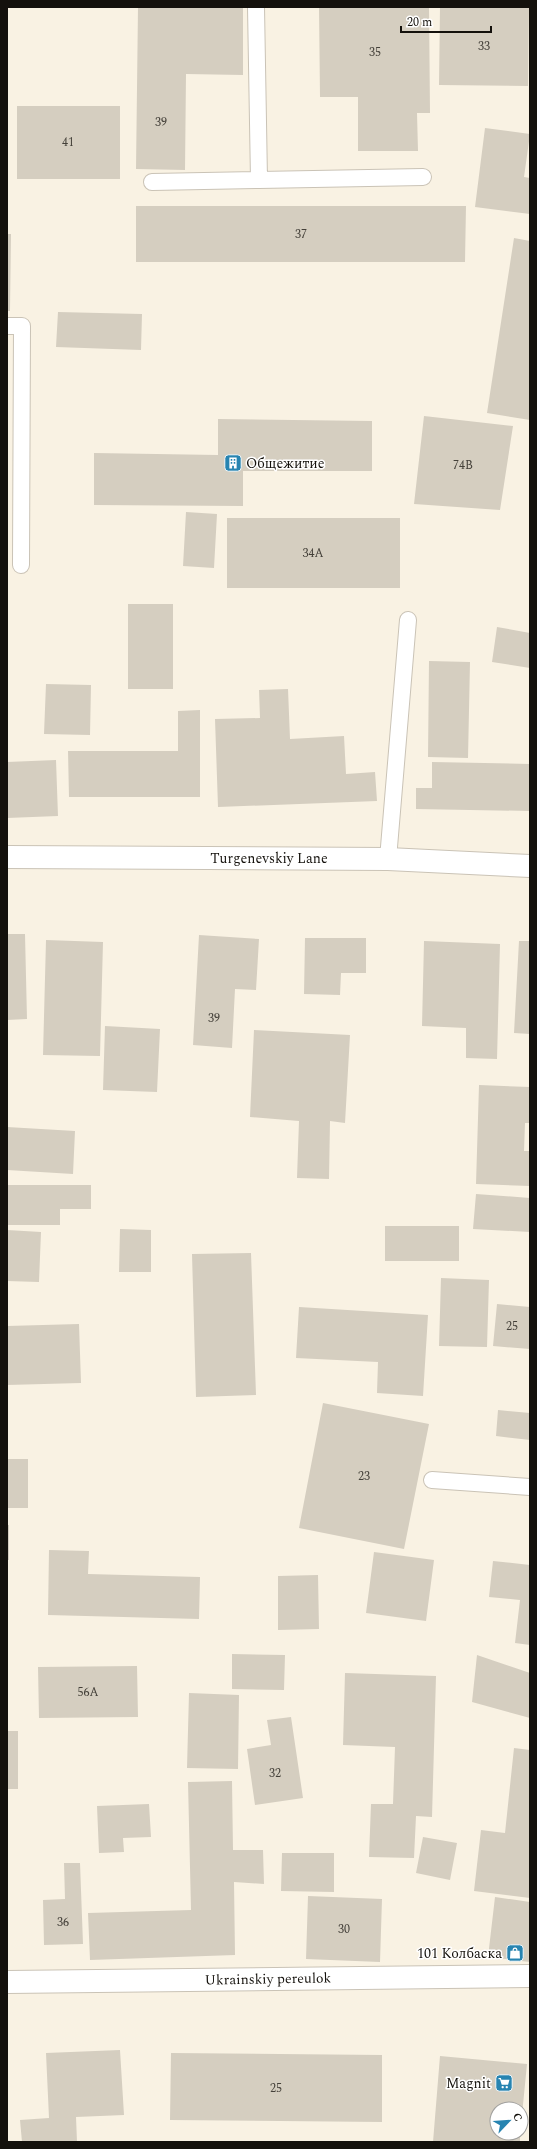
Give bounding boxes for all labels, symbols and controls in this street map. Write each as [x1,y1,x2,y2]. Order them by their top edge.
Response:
scale bar [401,8,491,34]
text: 20 m [407,13,432,32]
house number: 33 [478,37,490,56]
house number: 35 [369,43,381,62]
house number: 39 [155,113,167,132]
house number: 41 [62,133,74,152]
house number: 37 [295,225,307,244]
building icon: Общежитие [223,453,243,473]
place label: Общежитие [246,453,325,474]
house number: 74В [453,456,473,475]
house number: 34А [302,544,324,563]
street label: Turgenevskiy Lane [210,848,328,869]
house number: 39 [208,1009,220,1028]
house number: 25 [506,1317,518,1336]
house number: 23 [358,1467,370,1486]
house number: 56А [77,1683,99,1702]
house number: 32 [269,1764,281,1783]
house number: 36 [57,1913,69,1932]
house number: 30 [338,1920,350,1939]
place label: 101 Колбаска [417,1943,502,1964]
shop icon: 101 Колбаска [505,1943,525,1963]
street label: Ukrainskiy pereulok [204,1967,332,1991]
place label: Magnit [446,2073,491,2094]
supermarket icon: Magnit [494,2073,514,2093]
house number: 25 [270,2079,282,2098]
north arrow [489,2101,529,2141]
text: С [508,2110,527,2124]

